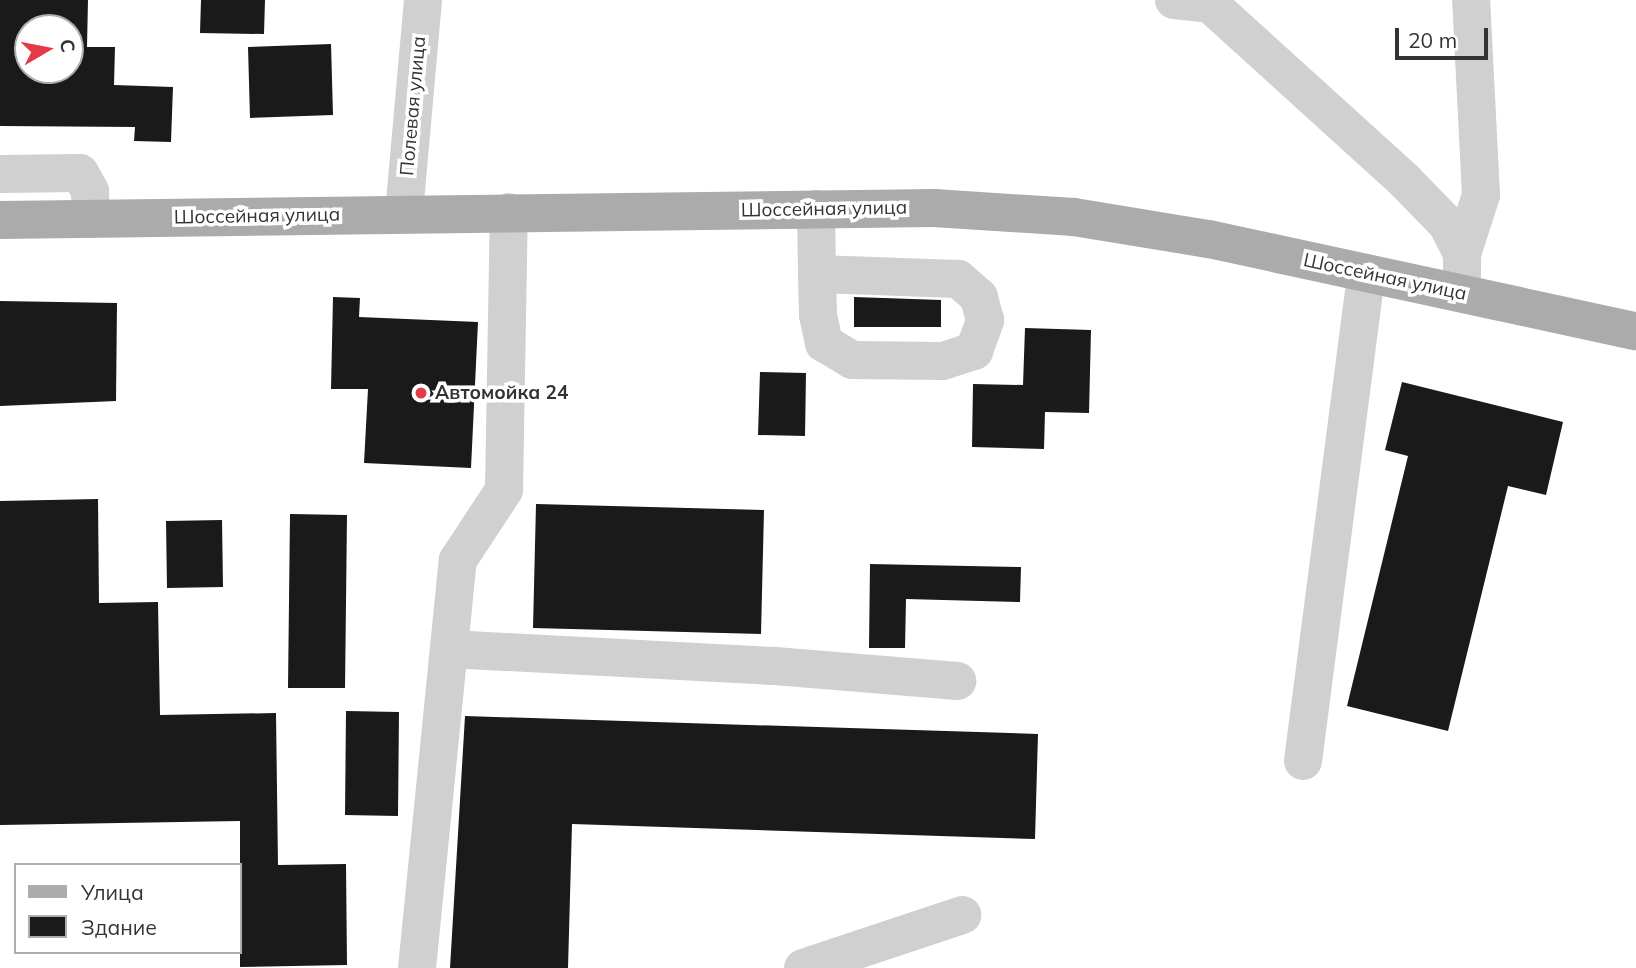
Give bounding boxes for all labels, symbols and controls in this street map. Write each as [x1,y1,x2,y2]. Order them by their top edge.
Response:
north arrow [14,14,84,84]
scale bar [1398,14,1491,58]
text: 20 m [1408,27,1457,53]
street label: Полевая улица [396,35,430,177]
text: С [55,37,81,54]
street label: Шоссейная улица [741,196,907,222]
street label: Шоссейная улица [174,203,340,229]
street label: Шоссейная улица [1301,249,1469,305]
place label: Автомойка 24 [435,382,568,404]
marker: Автомойка 24 [413,385,429,401]
legend [14,863,242,954]
text: Улица [81,879,144,905]
text: Здание [81,914,157,940]

